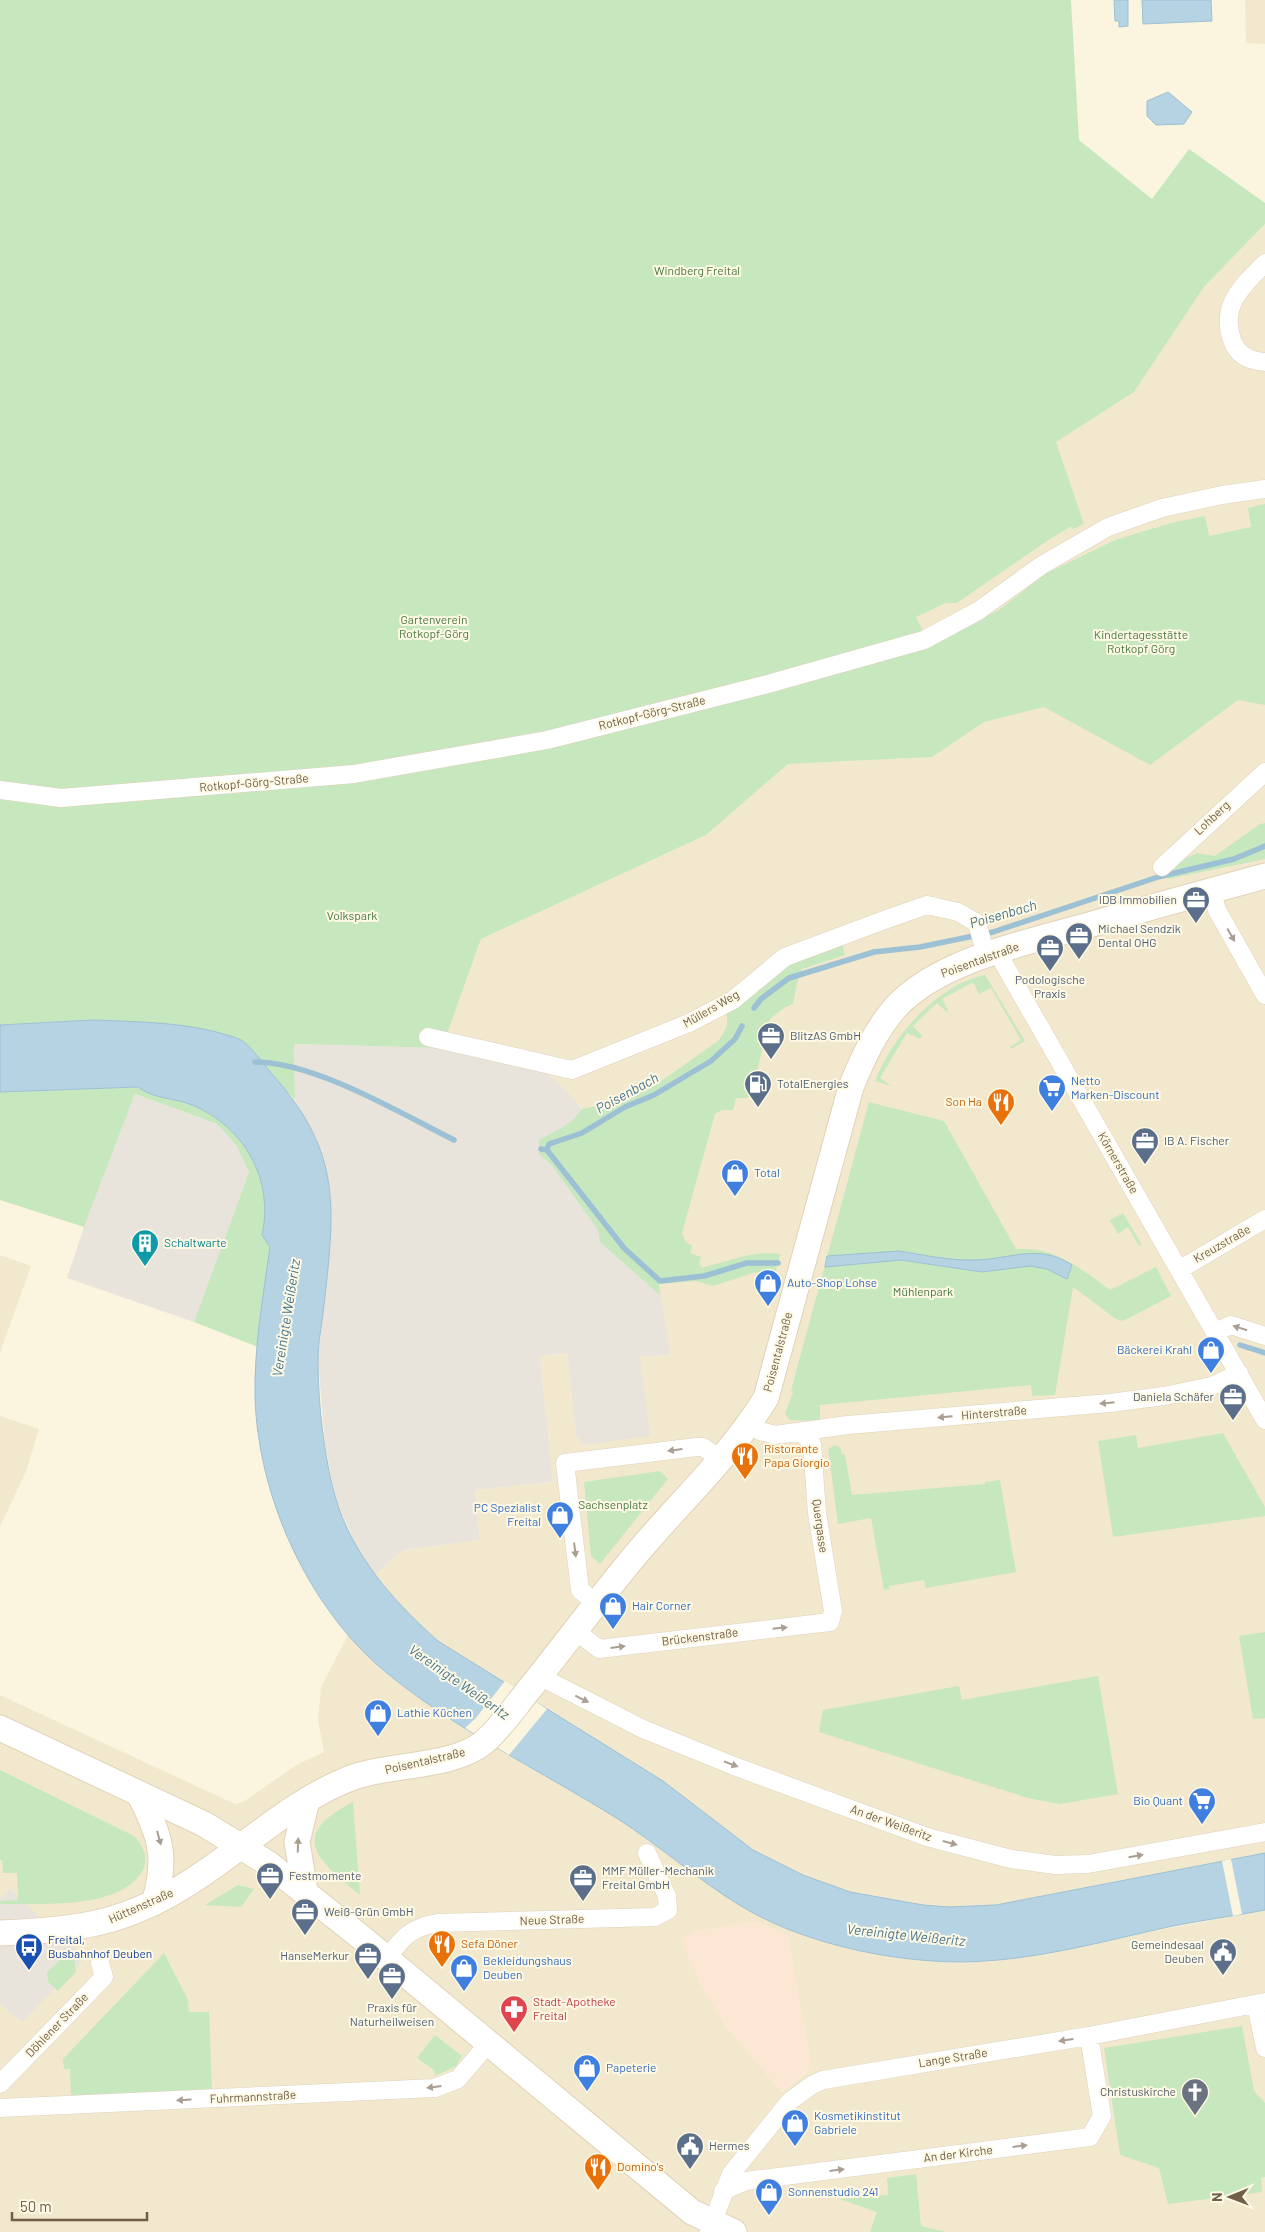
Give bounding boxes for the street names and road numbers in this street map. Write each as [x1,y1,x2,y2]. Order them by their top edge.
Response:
street label: Rotkopf-Görg-Straße [597,692,707,732]
street label: Rotkopf-Görg-Straße [199,770,309,794]
street label: Lohberg [1191,797,1232,837]
street label: Poisentalstraße [939,938,1021,980]
street label: Müllers Weg [680,987,741,1030]
street label: Körnerstraße [1096,1129,1142,1196]
street label: Kreuzstraße [1191,1221,1252,1265]
street label: Poisentalstraße [760,1310,794,1393]
street label: Hinterstraße [960,1402,1027,1422]
street label: Quergasse [810,1498,832,1554]
street label: Brückenstraße [661,1624,739,1648]
street label: Poisentalstraße [383,1744,466,1776]
street label: An der Weißeritz [849,1801,934,1843]
street label: Hüttenstraße [106,1885,175,1926]
street label: Neue Straße [519,1911,585,1927]
street label: Döhlener Straße [22,1989,90,2059]
street label: Lange Straße [917,2045,988,2069]
street label: Fuhrmannstraße [209,2087,297,2105]
street label: An der Kirche [922,2142,993,2164]

